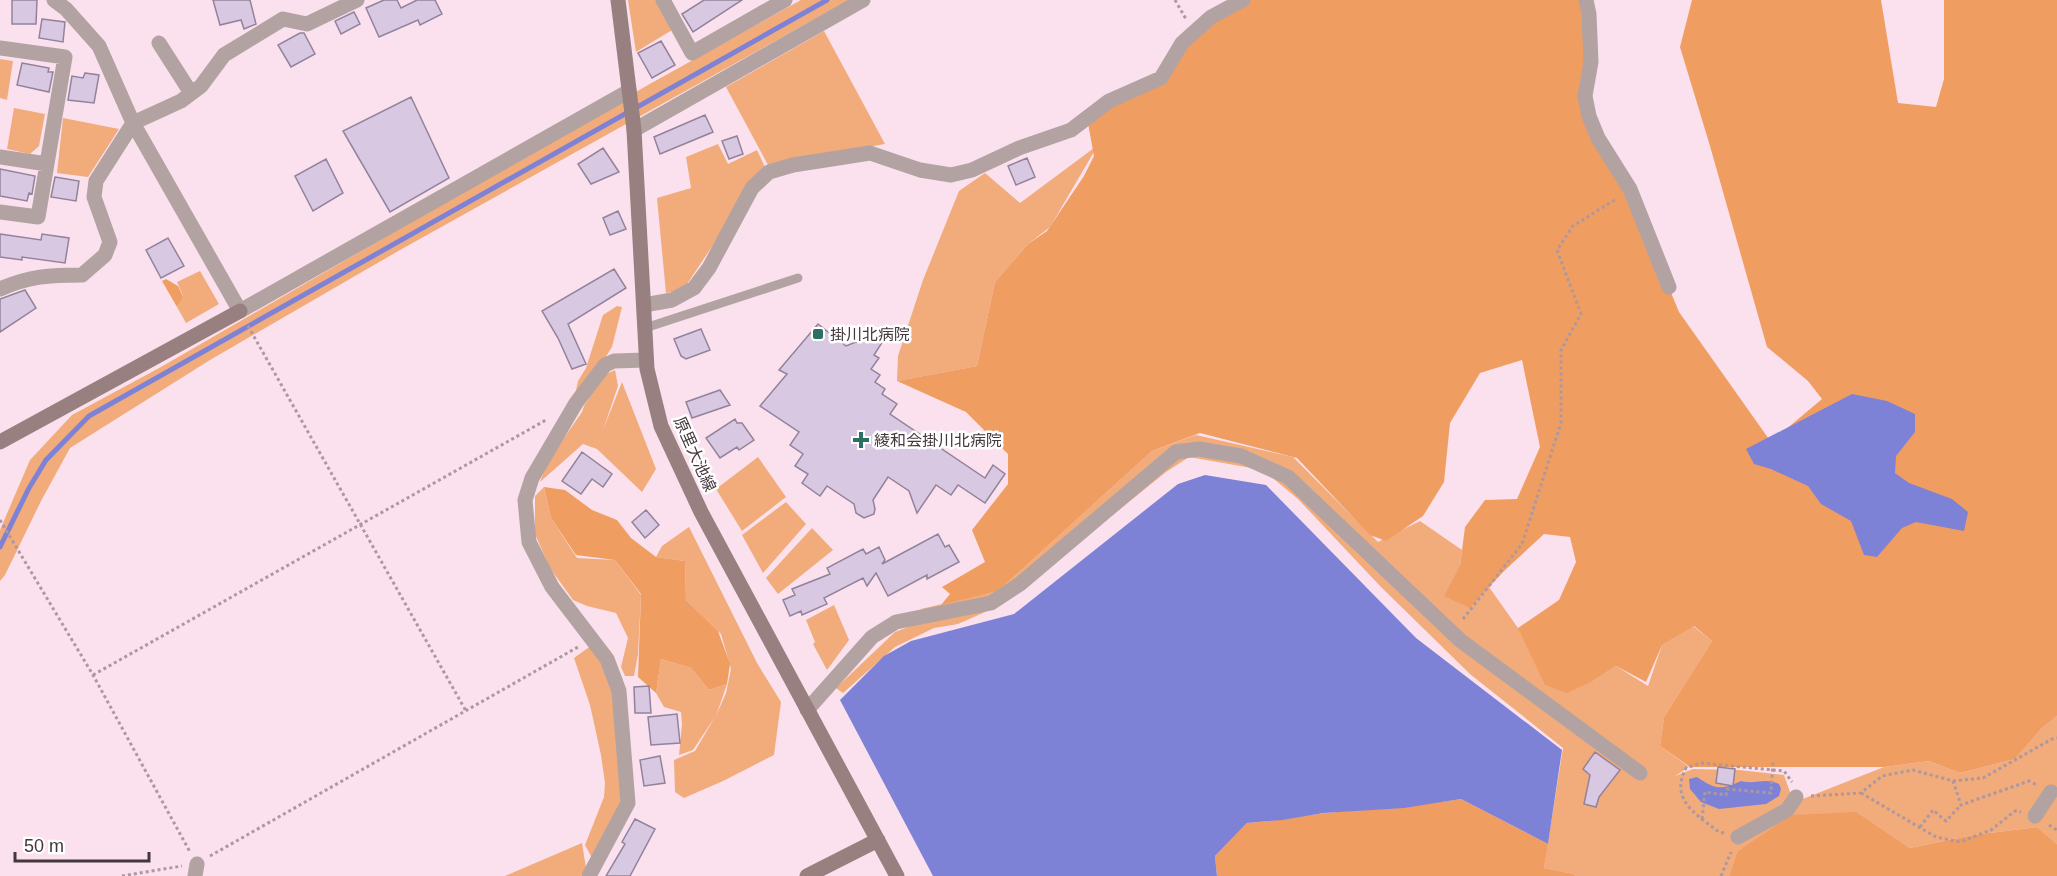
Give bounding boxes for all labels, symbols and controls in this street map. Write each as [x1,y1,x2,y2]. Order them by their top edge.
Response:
place label: 掛川北病院 [830,326,910,343]
marker: 掛川北病院 [811,327,825,341]
street label: 原里大池線 [671,414,719,494]
marker: 綾和会掛川北病院 [852,431,870,449]
place label: 綾和会掛川北病院 [874,432,1002,449]
scale bar [15,825,148,863]
text: 50 m [24,836,64,856]

